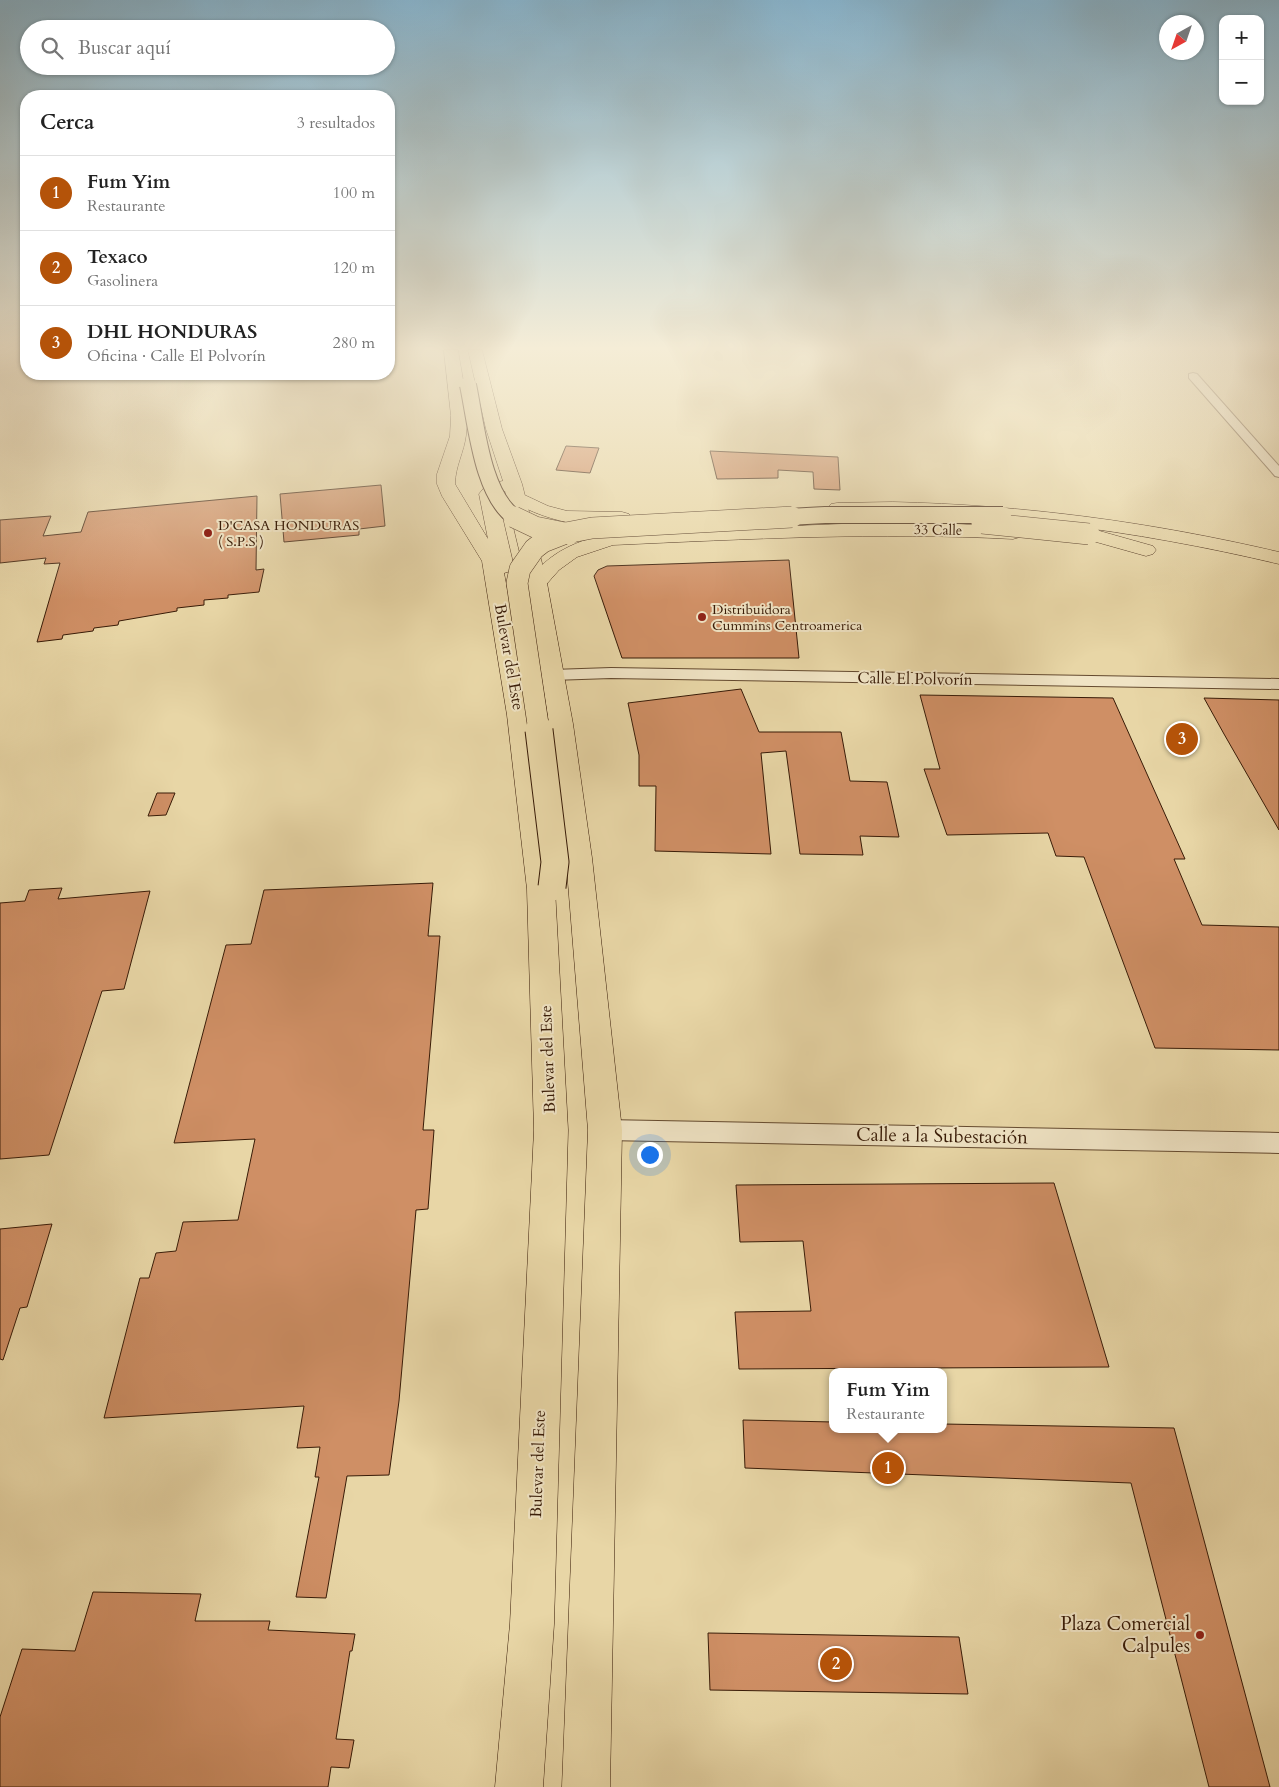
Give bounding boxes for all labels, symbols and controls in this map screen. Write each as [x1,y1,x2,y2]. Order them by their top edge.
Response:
north arrow [1159,15,1204,60]
map controls [1219,15,1264,105]
button: + [1219,15,1264,60]
search box [20,20,395,75]
icon: search [38,34,66,62]
text: Buscar aquí [78,35,171,61]
button: − [1219,60,1264,105]
text: Cerca [40,108,94,137]
text: 3 resultados [297,112,375,134]
text: Fum Yim [87,169,170,195]
text: 1 [52,182,60,204]
text: 100 m [333,182,375,204]
text: Restaurante [87,195,166,217]
text: Texaco [87,244,148,270]
text: 2 [52,257,60,279]
text: 120 m [333,257,375,279]
text: Gasolinera [87,270,158,292]
text: DHL HONDURAS [87,319,257,345]
text: 3 [52,332,60,354]
text: 280 m [333,332,375,354]
text: Oficina · Calle El Polvorín [87,345,266,367]
place label: D'CASA HONDURAS ( S.P.S ) [218,516,359,551]
street label: 33 Calle [914,520,962,540]
marker: D'CASA HONDURAS ( S.P.S ) [202,527,214,539]
place label: Distribuidora Cummins Centroamerica [712,600,862,635]
street label: Bulevar del Este [489,602,529,712]
marker: Distribuidora Cummins Centroamerica [696,611,708,623]
street label: Calle El Polvorín [857,667,973,691]
pin: 3 [1166,720,1198,758]
street label: Bulevar del Este [535,1005,561,1113]
street label: Calle a la Subestación [856,1122,1028,1151]
your location [637,1142,663,1168]
popup [829,1368,947,1433]
text: Fum Yim [846,1377,930,1403]
text: Restaurante [846,1403,925,1425]
street label: Bulevar del Este [525,1410,551,1518]
pin: 1 [872,1449,904,1487]
place label: Plaza Comercial Calpules [1060,1611,1190,1659]
marker: Plaza Comercial Calpules [1194,1629,1206,1641]
pin: 2 [820,1645,852,1683]

